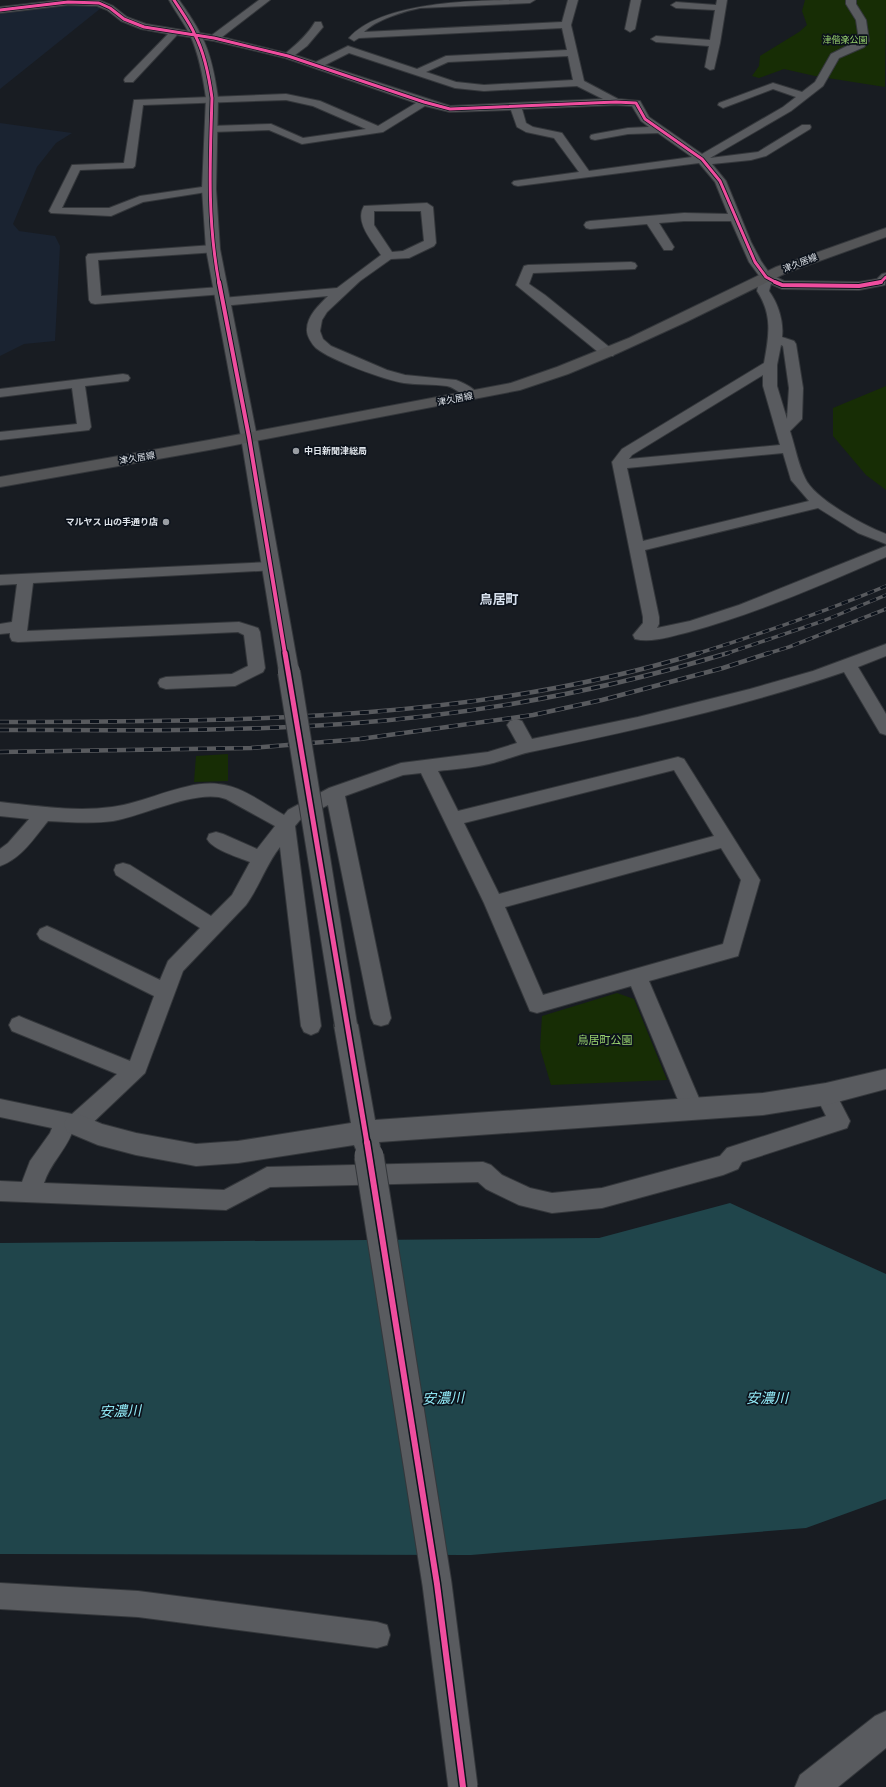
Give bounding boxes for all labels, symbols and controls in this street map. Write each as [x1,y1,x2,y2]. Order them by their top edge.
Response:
park label: 津偕楽公園 [822,34,868,45]
street label: 津久居線 [781,251,820,274]
street label: 津久居線 [436,389,475,407]
place label: 中日新聞津総局 [304,445,367,456]
marker: 中日新聞津総局 [291,446,301,456]
street label: 津久居線 [118,449,157,466]
place label: マルヤス 山の手通り店 [66,516,158,527]
marker: マルヤス 山の手通り店 [161,517,171,527]
district label: 鳥居町 [479,591,519,607]
park label: 鳥居町公園 [578,1033,633,1047]
water label: 安濃川 [422,1388,466,1408]
water label: 安濃川 [746,1389,790,1407]
water label: 安濃川 [99,1401,143,1421]

